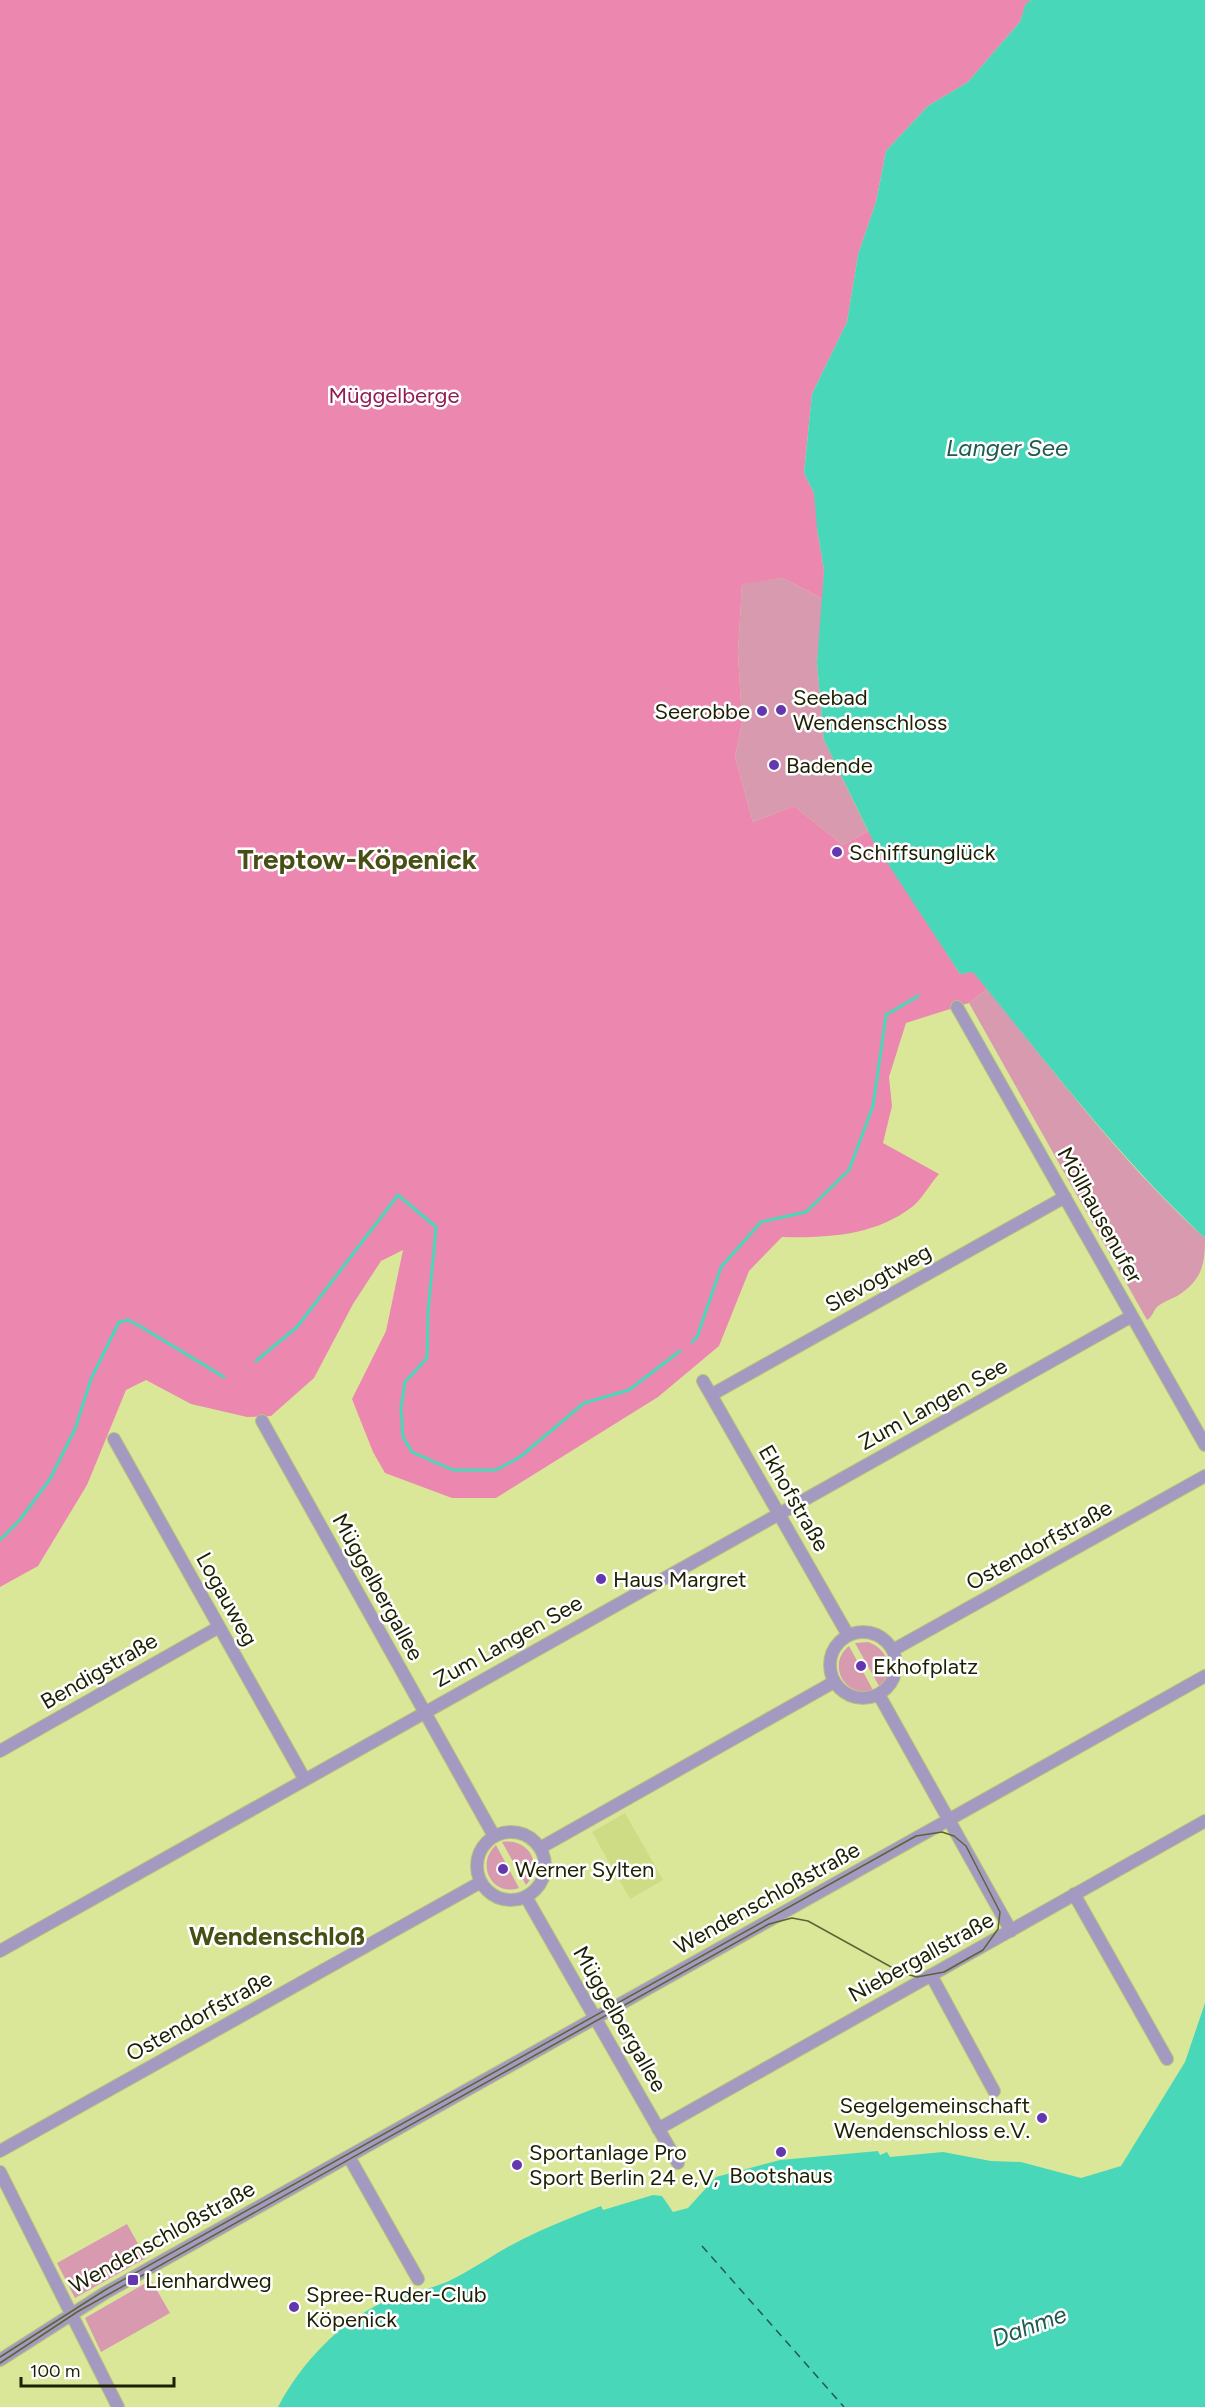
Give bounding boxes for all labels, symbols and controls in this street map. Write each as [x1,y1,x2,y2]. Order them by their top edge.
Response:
park label: Müggelberge [329,382,459,409]
water label: Langer See [946,433,1068,462]
place label: Seebad Wendenschloss [793,684,947,736]
place label: Seerobbe [654,698,750,725]
marker: Seebad Wendenschloss [774,703,788,717]
marker: Seerobbe [755,704,769,718]
place label: Badende [786,752,873,779]
marker: Badende [767,758,781,772]
place label: Schiffsunglück [849,839,996,866]
district label: Treptow-Köpenick [237,842,477,876]
marker: Schiffsunglück [830,845,844,859]
street label: Möllhausenufer [1052,1142,1149,1288]
street label: Slevogtweg [820,1238,936,1318]
street label: Zum Langen See [854,1352,1012,1456]
street label: Ekhofstraße [753,1440,835,1556]
street label: Ostendorfstraße [961,1494,1117,1596]
street label: Müggelbergallee [326,1509,430,1665]
street label: Logauweg [190,1548,264,1650]
place label: Haus Margret [613,1566,747,1593]
marker: Haus Margret [594,1572,608,1586]
street label: Zum Langen See [429,1589,587,1693]
street label: Bendigstraße [36,1627,162,1715]
place label: Ekhofplatz [873,1653,978,1680]
marker: Ekhofplatz [854,1659,868,1673]
street label: Wendenschloßstraße [670,1836,864,1960]
place label: Werner Sylten [515,1856,654,1883]
marker: Werner Sylten [496,1862,510,1876]
street label: Niebergallstraße [844,1906,998,2008]
district label: Wendenschloß [189,1920,365,1952]
street label: Müggelbergallee [567,1941,673,2097]
street label: Ostendorfstraße [121,1965,277,2067]
place label: Segelgemeinschaft Wendenschloss e.V. [834,2092,1030,2144]
marker: Segelgemeinschaft Wendenschloss e.V. [1035,2111,1049,2125]
place label: Sportanlage Pro Sport Berlin 24 e,V, [529,2139,719,2191]
marker: Bootshaus [774,2145,788,2159]
marker: Sportanlage Pro Sport Berlin 24 e,V, [510,2158,524,2172]
place label: Bootshaus [729,2162,833,2189]
street label: Wendenschloßstraße [65,2175,259,2299]
place label: Lienhardweg [145,2267,272,2294]
marker: Lienhardweg [126,2273,140,2287]
place label: Spree-Ruder-Club Köpenick [306,2281,487,2333]
water label: Dahme [988,2299,1070,2353]
marker: Spree-Ruder-Club Köpenick [287,2300,301,2314]
scale bar [21,2350,174,2388]
text: 100 m [30,2360,80,2382]

